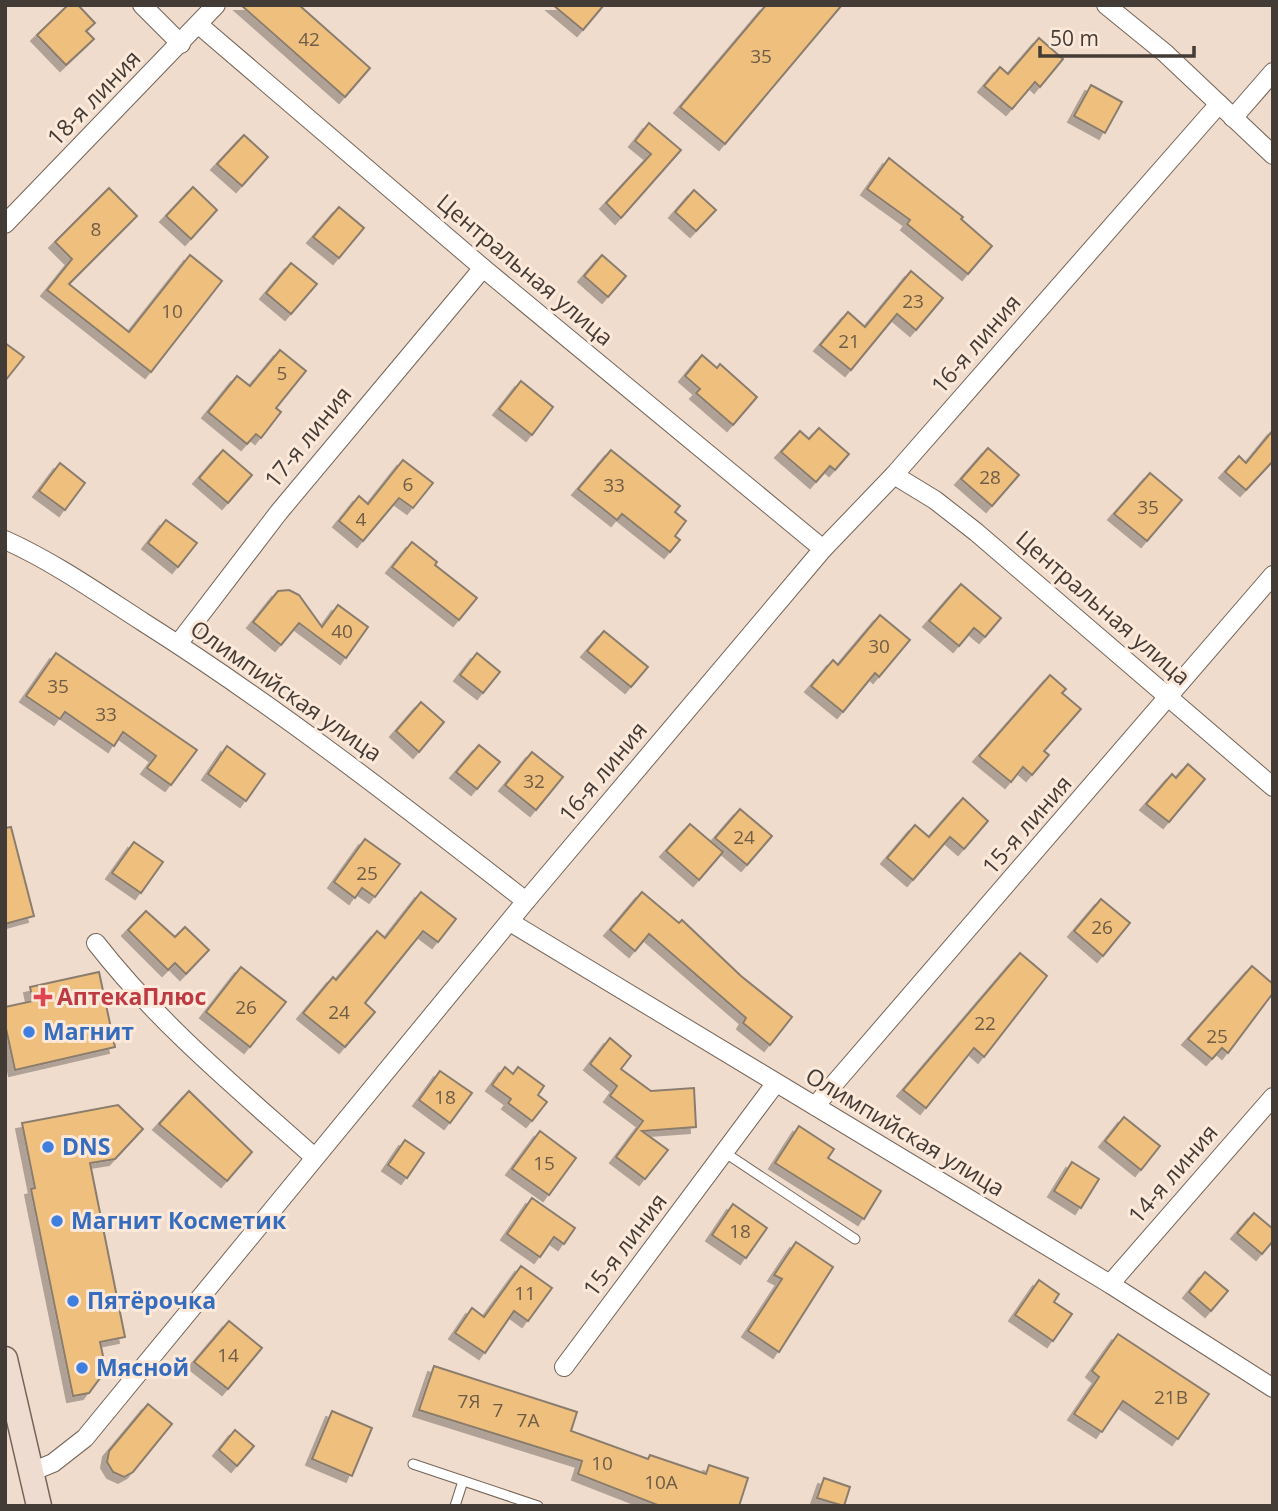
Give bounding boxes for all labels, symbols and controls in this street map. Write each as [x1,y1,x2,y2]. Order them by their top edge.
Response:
scale bar [1040,14,1194,58]
text: 50 m [1050,24,1099,52]
house number: 42 [298,26,320,52]
street label: 18-я линия [39,42,147,152]
house number: 35 [750,43,772,69]
street label: Центральная улица [431,186,621,353]
house number: 8 [91,216,101,242]
street label: 16-я линия [923,287,1027,400]
house number: 23 [902,288,924,314]
house number: 10 [161,298,183,324]
house number: 21 [838,328,860,354]
house number: 5 [277,360,287,386]
street label: 17-я линия [256,379,358,494]
house number: 28 [979,464,1001,490]
house number: 6 [403,471,413,497]
house number: 33 [603,472,625,498]
house number: 35 [1137,494,1159,520]
house number: 4 [356,506,367,532]
street label: Центральная улица [1010,523,1198,692]
street label: Олимпийская улица [184,612,389,768]
house number: 40 [331,618,353,644]
house number: 30 [868,633,890,659]
house number: 35 [47,673,69,699]
house number: 33 [95,701,117,727]
street label: 16-я линия [551,714,654,828]
house number: 32 [523,768,545,794]
street label: 15-я линия [974,768,1078,881]
house number: 24 [733,824,755,850]
house number: 25 [356,860,378,886]
house number: 26 [1091,914,1113,940]
place label: АптекаПлюс [57,980,206,1012]
marker: АптекаПлюс [35,989,51,1005]
house number: 26 [235,994,257,1020]
house number: 24 [328,999,350,1025]
house number: 22 [974,1010,996,1036]
place label: Магнит [43,1015,134,1047]
house number: 25 [1206,1023,1228,1049]
marker: Магнит [21,1024,37,1040]
street label: Олимпийская улица [800,1059,1011,1203]
house number: 18 [434,1084,456,1110]
street label: 14-я линия [1120,1117,1224,1230]
place label: DNS [62,1130,110,1162]
marker: DNS [40,1139,56,1155]
house number: 15 [533,1150,555,1176]
street label: 15-я линия [575,1186,674,1303]
place label: Магнит Косметик [71,1204,287,1236]
marker: Магнит Косметик [49,1213,65,1229]
house number: 18 [729,1218,751,1244]
house number: 11 [514,1280,536,1306]
place label: Пятёрочка [87,1284,216,1316]
marker: Пятёрочка [65,1293,81,1309]
house number: 14 [217,1342,239,1368]
place label: Мясной [96,1351,189,1383]
marker: Мясной [74,1360,90,1376]
house number: 21В [1154,1384,1188,1410]
house number: 7Я [458,1388,480,1414]
house number: 7 [493,1397,503,1423]
house number: 7А [517,1407,539,1433]
house number: 10 [591,1450,613,1476]
house number: 10А [644,1469,678,1495]

